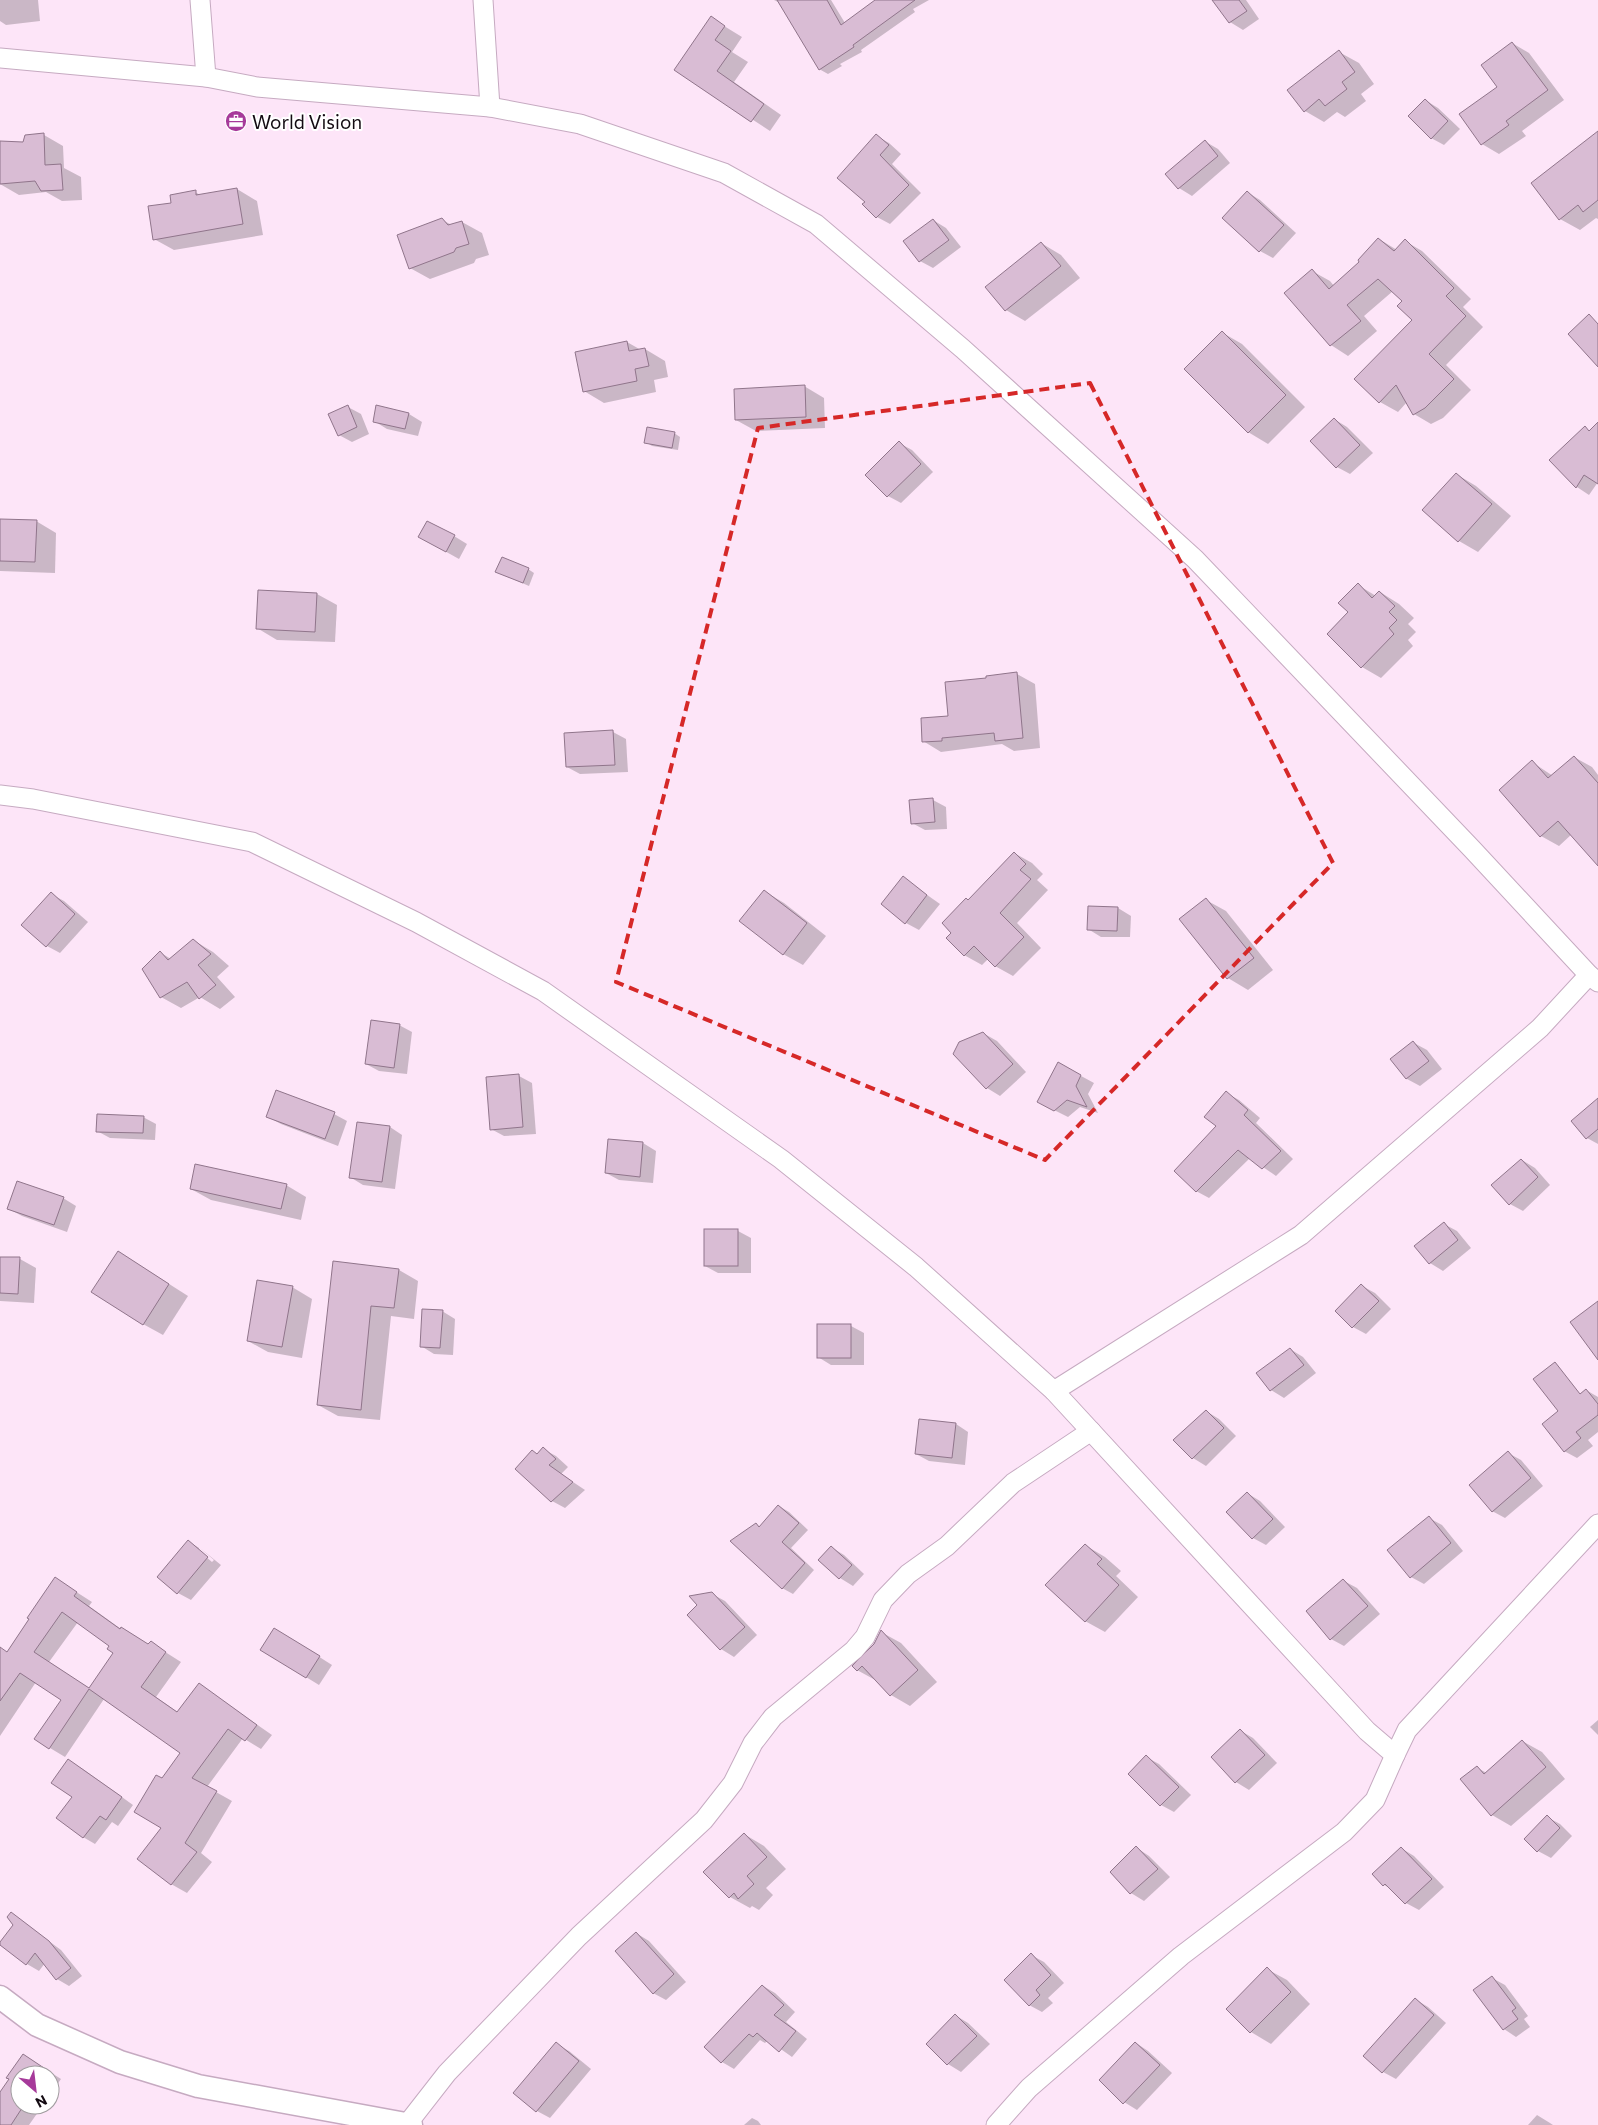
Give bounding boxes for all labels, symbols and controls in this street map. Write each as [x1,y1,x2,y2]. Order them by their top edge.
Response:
office icon: World Vision [224,109,248,133]
place label: World Vision [252,110,362,133]
north arrow [10,2065,60,2115]
text: N [33,2092,50,2112]

